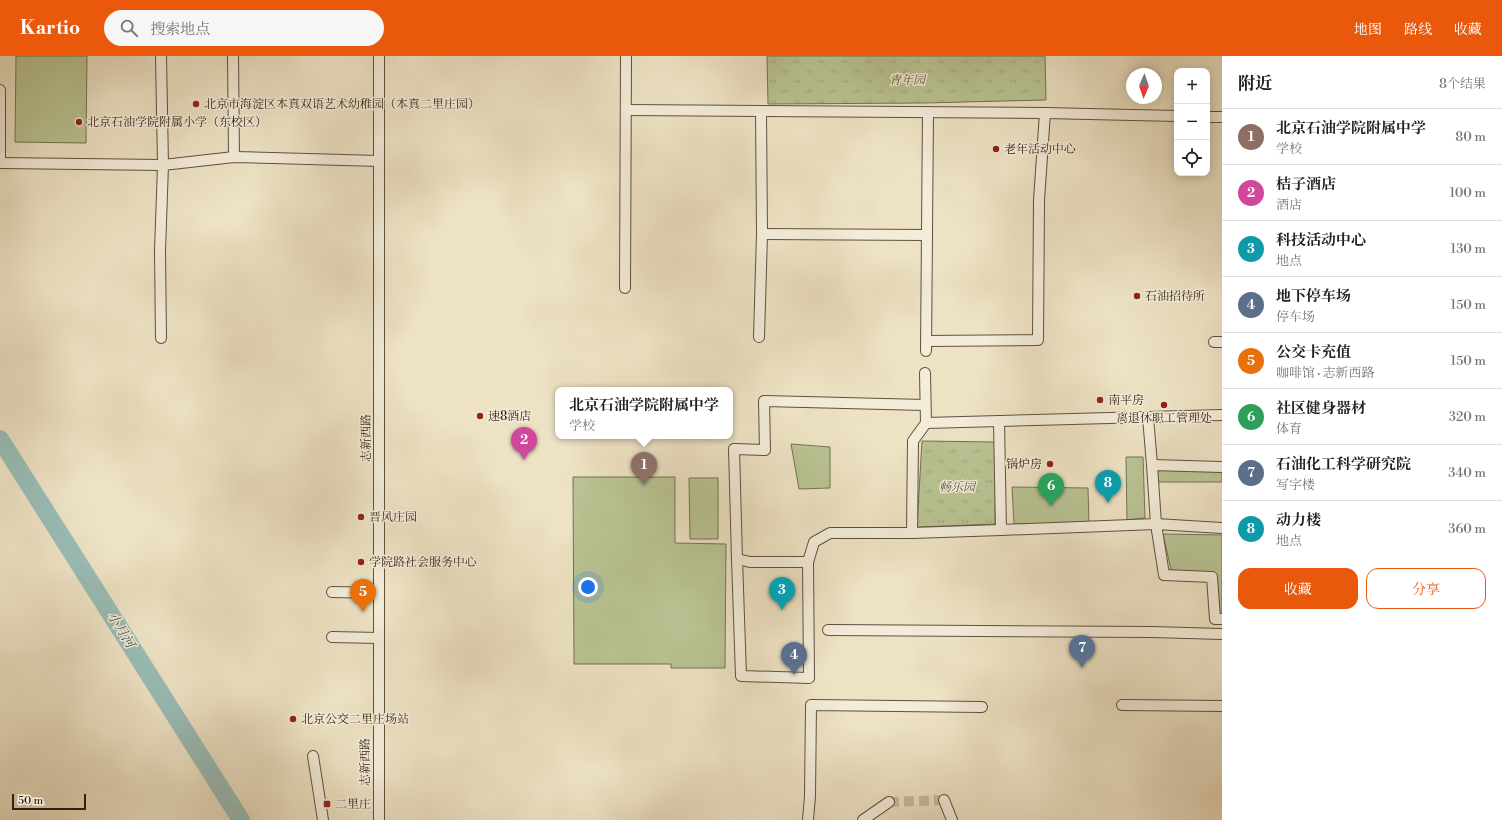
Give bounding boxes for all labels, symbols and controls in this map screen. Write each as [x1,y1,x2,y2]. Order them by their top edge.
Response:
search box [104,10,384,46]
text: Kartio [20,16,80,40]
icon: search [118,17,140,39]
text: 搜索地点 [150,20,210,39]
text: 地图 [1354,21,1382,39]
text: 路线 [1404,21,1432,39]
text: 收藏 [1454,21,1482,39]
north arrow [1126,68,1162,104]
map controls [1174,68,1210,176]
button: + [1174,68,1210,104]
park label: 青年园 [889,73,927,88]
text: 附近 [1238,73,1272,95]
text: 8个结果 [1439,76,1486,92]
place label: 北京市海淀区本真双语艺术幼稚园（本真二里庄园） [204,97,480,112]
marker: 北京市海淀区本真双语艺术幼稚园（本真二里庄园） [191,99,201,109]
button: − [1174,104,1210,140]
place label: 北京石油学院附属小学（东校区） [87,115,267,130]
marker: 北京石油学院附属小学（东校区） [74,117,84,127]
text: 北京石油学院附属中学 [1276,119,1426,138]
text: 1 [1248,129,1254,145]
text: 80 m [1455,129,1486,145]
button: locate [1174,140,1210,176]
text: 学校 [1276,141,1302,157]
place label: 老年活动中心 [1004,142,1076,157]
marker: 老年活动中心 [991,144,1001,154]
text: 桔子酒店 [1276,175,1336,194]
text: 2 [1247,185,1255,201]
text: 100 m [1450,185,1486,201]
text: 酒店 [1276,197,1302,213]
text: 科技活动中心 [1276,231,1366,250]
text: 3 [1247,241,1255,257]
text: 130 m [1451,241,1486,257]
text: 地点 [1276,253,1302,269]
text: 地下停车场 [1276,287,1351,306]
place label: 石油招待所 [1145,289,1205,304]
marker: 石油招待所 [1132,291,1142,301]
text: 4 [1247,297,1255,313]
text: 150 m [1451,297,1486,313]
text: 停车场 [1276,309,1315,325]
text: 公交卡充值 [1276,343,1351,362]
text: 5 [1247,353,1255,369]
text: 150 m [1451,353,1486,369]
text: 咖啡馆 · 志新西路 [1276,365,1375,381]
popup [555,387,733,439]
place label: 南平房 [1108,393,1144,408]
marker: 南平房 [1095,395,1105,405]
text: 北京石油学院附属中学 [569,396,719,415]
text: 社区健身器材 [1276,399,1366,418]
marker: 离退休职工管理处 [1159,400,1169,410]
place label: 速8酒店 [488,409,531,424]
text: 6 [1247,409,1255,425]
text: 320 m [1449,409,1486,425]
marker: 速8酒店 [475,411,485,421]
place label: 离退休职工管理处 [1116,411,1212,426]
street label: 志新西路 [359,414,374,462]
text: 学校 [569,418,595,434]
text: 体育 [1276,421,1302,437]
pin: 2 [511,427,537,460]
pin: 1 [631,452,657,485]
text: 石油化工科学研究院 [1276,455,1411,474]
place label: 锅炉房 [1006,457,1042,472]
marker: 锅炉房 [1045,459,1055,469]
text: 7 [1247,465,1255,481]
text: 340 m [1448,465,1486,481]
pin: 8 [1095,470,1121,503]
pin: 6 [1038,473,1064,506]
text: 写字楼 [1276,477,1315,493]
park label: 畅乐园 [939,480,977,495]
place label: 晋风庄园 [369,510,417,525]
text: 动力楼 [1276,511,1321,530]
marker: 晋风庄园 [356,512,366,522]
text: 8 [1247,521,1255,537]
text: 360 m [1448,521,1486,537]
text: 地点 [1276,533,1302,549]
place label: 学院路社会服务中心 [369,555,477,570]
marker: 学院路社会服务中心 [356,557,366,567]
button: 收藏 [1238,568,1358,609]
button: 分享 [1366,568,1486,609]
your location [578,577,598,597]
pin: 3 [769,577,795,610]
pin: 5 [350,579,376,612]
water label: 小月河 [104,609,139,652]
pin: 7 [1069,635,1095,668]
pin: 4 [781,642,807,675]
place label: 北京公交二里庄场站 [301,712,409,727]
marker: 北京公交二里庄场站 [288,714,298,724]
street label: 志新西路 [358,738,373,786]
scale bar [12,792,86,811]
text: 50 m [18,794,43,808]
place label: 二里庄 [335,797,371,812]
marker: 二里庄 [322,799,332,809]

